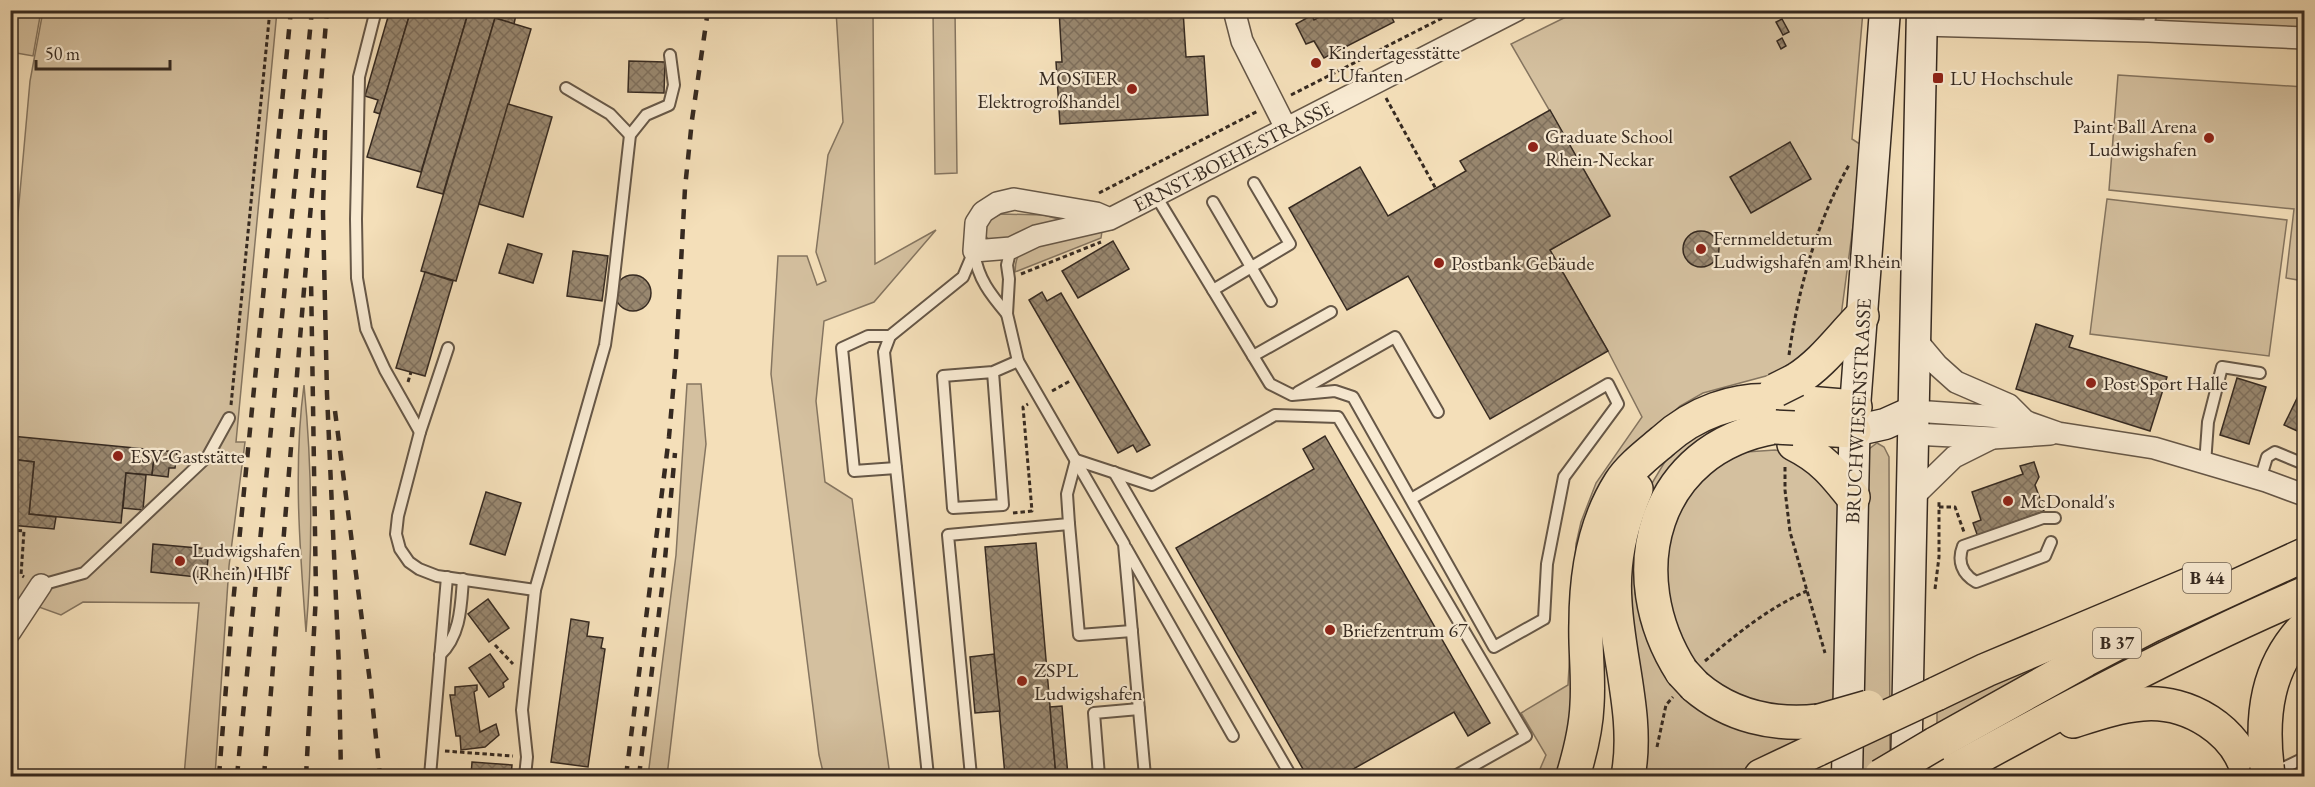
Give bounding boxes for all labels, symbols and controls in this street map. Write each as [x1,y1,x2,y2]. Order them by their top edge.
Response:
scale bar [36,33,170,71]
place label: Kindertagesstätte LUfanten [1328,39,1460,88]
text: 50 m [45,42,80,65]
marker: Kindertagesstätte LUfanten [1309,56,1323,70]
place label: MOSTER Elektrogroßhandel [977,65,1121,114]
place label: LU Hochschule [1950,65,2073,91]
marker: LU Hochschule [1931,71,1945,85]
marker: MOSTER Elektrogroßhandel [1125,82,1139,96]
street label: ERNST-BOEHE-STRASSE [1129,94,1337,218]
place label: Paint Ball Arena Ludwigshafen [2073,113,2197,162]
place label: Graduate School Rhein-Neckar [1545,123,1673,172]
marker: Paint Ball Arena Ludwigshafen [2202,131,2216,145]
marker: Graduate School Rhein-Neckar [1526,140,1540,154]
place label: Fernmeldeturm Ludwigshafen am Rhein [1713,225,1901,274]
marker: Fernmeldeturm Ludwigshafen am Rhein [1694,242,1708,256]
place label: Postbank Gebäude [1451,250,1594,276]
marker: Postbank Gebäude [1432,256,1446,270]
street label: BRUCHWIESENSTRASSE [1839,298,1877,524]
place label: Post Sport Halle [2103,370,2228,396]
marker: Post Sport Halle [2084,376,2098,390]
place label: ESV-Gaststätte [130,443,245,469]
marker: ESV-Gaststätte [111,449,125,463]
place label: McDonald's [2020,488,2115,514]
marker: McDonald's [2001,494,2015,508]
place label: Ludwigshafen (Rhein) Hbf [192,537,301,586]
marker: Ludwigshafen (Rhein) Hbf [173,554,187,568]
road number: B 44 [2183,563,2231,593]
place label: Briefzentrum 67 [1342,617,1468,643]
marker: Briefzentrum 67 [1323,623,1337,637]
road number: B 37 [2093,628,2141,658]
place label: ZSPL Ludwigshafen [1034,657,1143,706]
marker: ZSPL Ludwigshafen [1015,674,1029,688]

